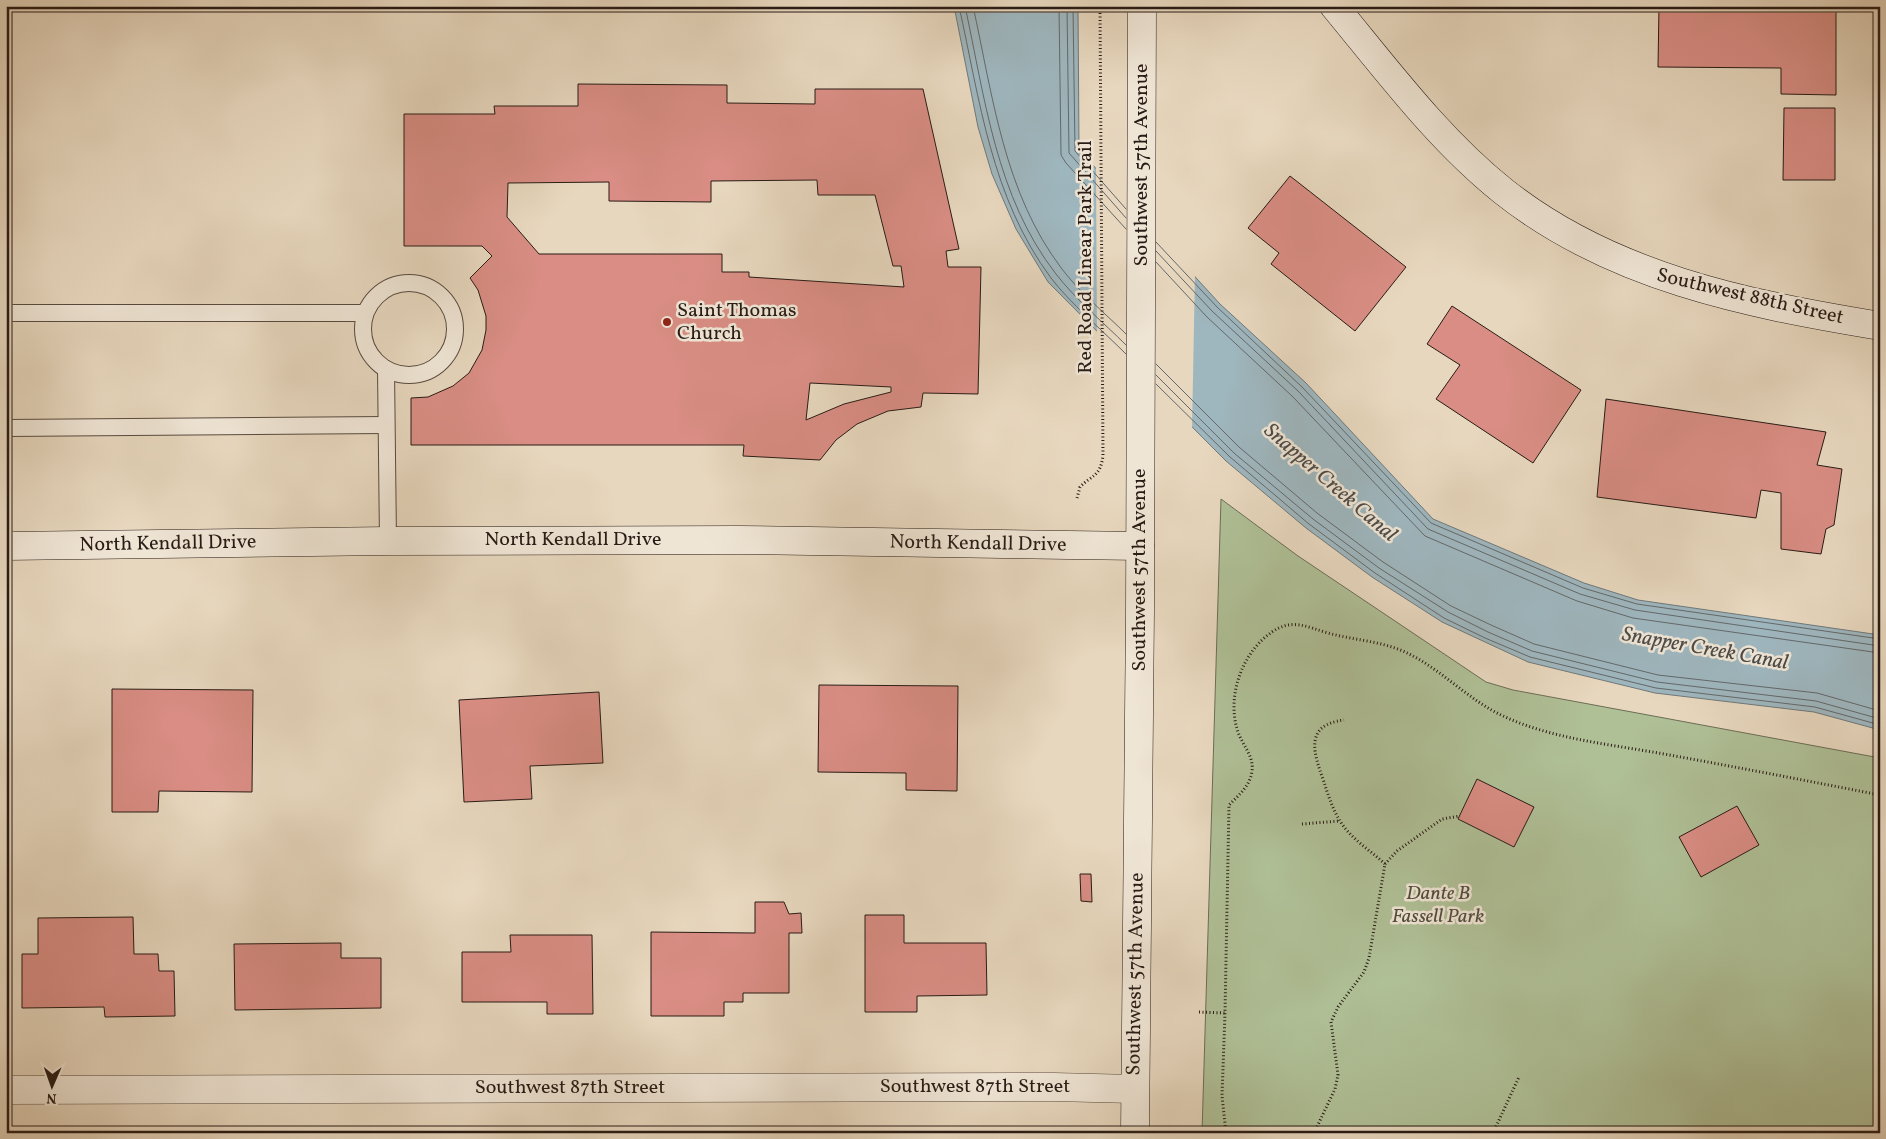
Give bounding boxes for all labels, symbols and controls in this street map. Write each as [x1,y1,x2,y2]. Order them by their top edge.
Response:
street label: Southwest 57th Avenue [1128,63,1156,267]
street label: Red Road Linear Park Trail [1072,140,1100,374]
street label: Southwest 88th Street [1654,262,1846,332]
place label: Saint Thomas Church [677,297,796,348]
marker: Saint Thomas Church [661,316,673,328]
water label: Snapper Creek Canal [1257,417,1403,549]
street label: Southwest 57th Avenue [1126,468,1154,672]
street label: North Kendall Drive [484,526,662,554]
street label: North Kendall Drive [79,528,257,560]
street label: North Kendall Drive [889,528,1067,560]
water label: Snapper Creek Canal [1620,620,1790,678]
street label: Southwest 57th Avenue [1120,872,1152,1076]
park label: Dante B Fassell Park [1392,880,1484,931]
north arrow [28,1062,78,1112]
street label: Southwest 87th Street [880,1073,1070,1101]
street label: Southwest 87th Street [475,1074,665,1102]
text: N [46,1088,57,1107]

